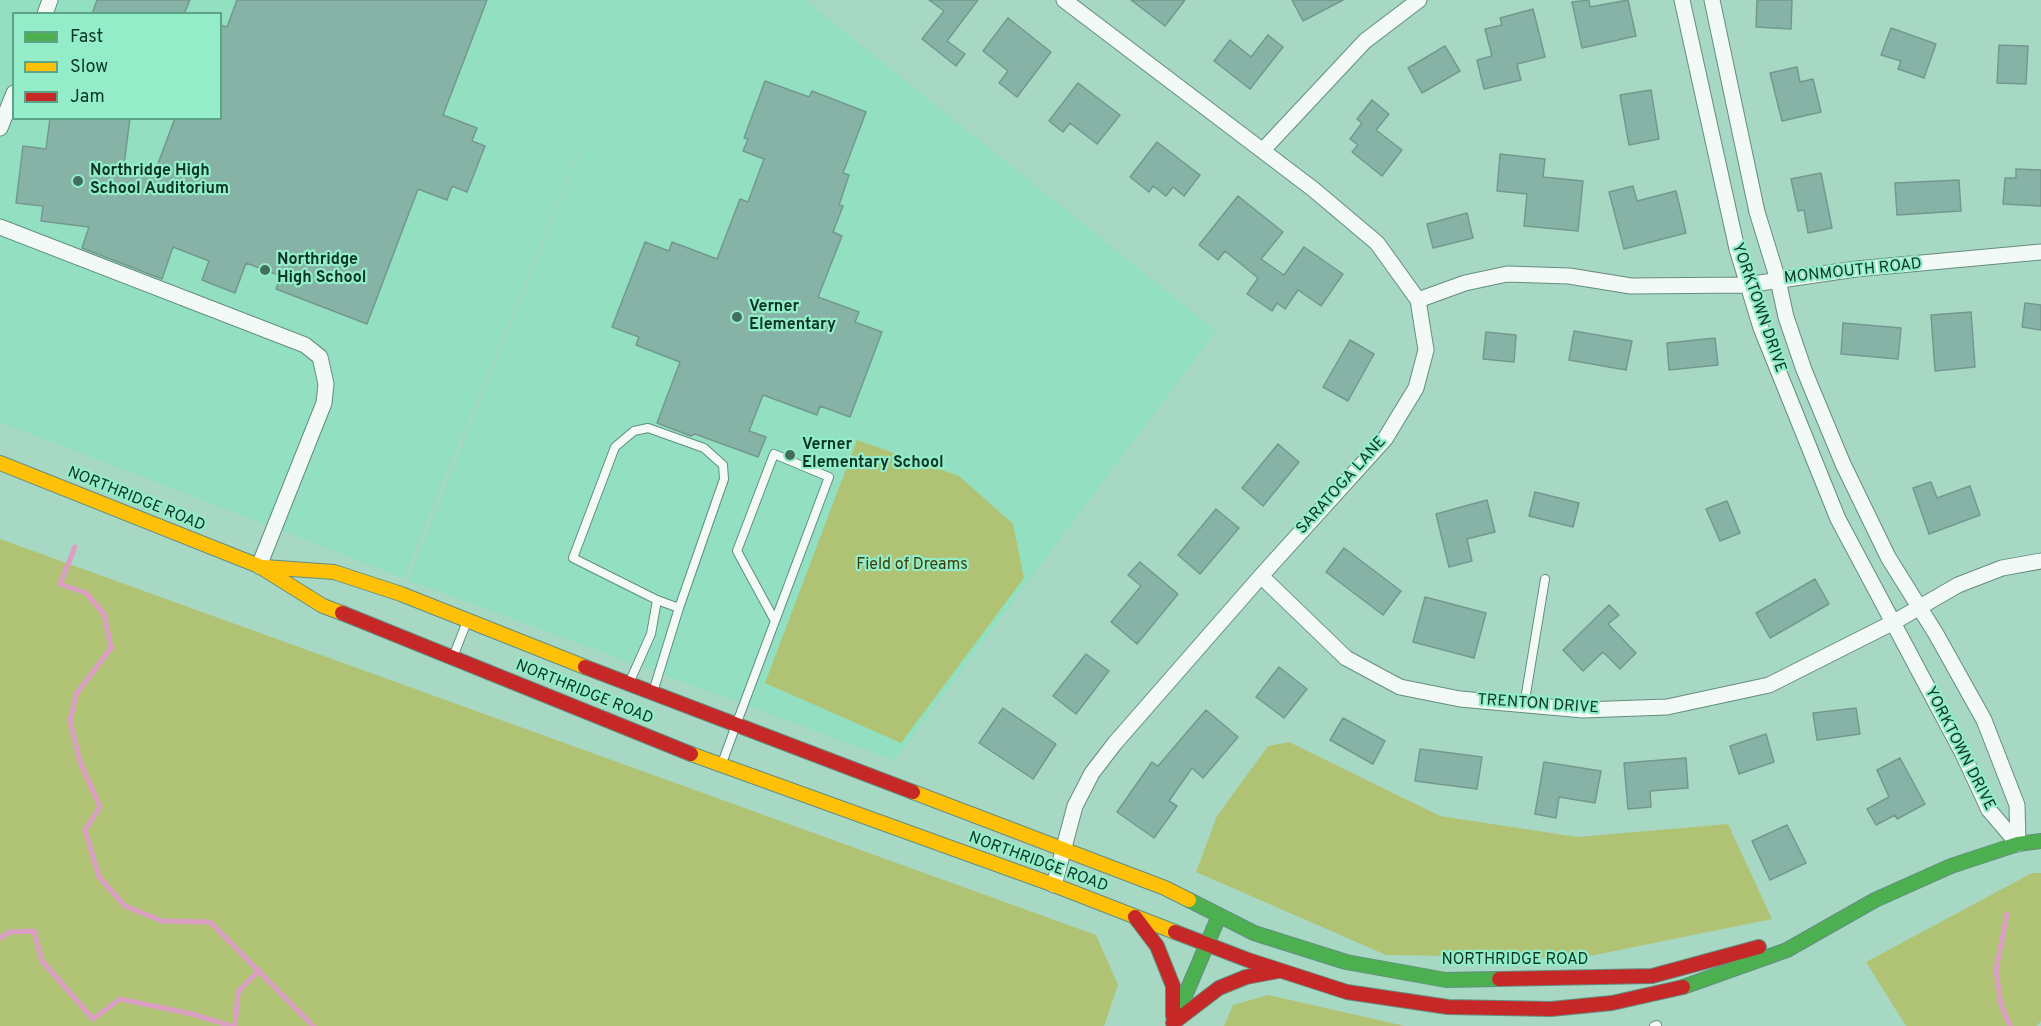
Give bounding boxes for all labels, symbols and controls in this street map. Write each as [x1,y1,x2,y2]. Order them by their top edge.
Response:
legend [12,12,222,120]
text: Fast [70,26,103,49]
text: Slow [70,56,108,79]
text: Jam [70,86,105,109]
place label: Northridge High School Auditorium [90,162,229,200]
marker: Northridge High School Auditorium [71,174,85,188]
street label: YORKTOWN DRIVE [1727,241,1789,375]
place label: Northridge High School [277,251,366,289]
street label: MONMOUTH ROAD [1783,255,1923,289]
marker: Northridge High School [258,263,272,277]
place label: Verner Elementary [749,298,836,336]
marker: Verner Elementary [730,310,744,324]
street label: SARATOGA LANE [1293,433,1391,539]
place label: Verner Elementary School [802,436,944,474]
marker: Verner Elementary School [783,448,797,462]
street label: NORTHRIDGE ROAD [64,464,208,536]
park label: Field of Dreams [856,556,968,576]
street label: NORTHRIDGE ROAD [512,657,656,729]
street label: YORKTOWN DRIVE [1920,684,1998,814]
street label: TRENTON DRIVE [1477,691,1599,719]
street label: NORTHRIDGE ROAD [966,829,1110,897]
street label: NORTHRIDGE ROAD [1441,951,1589,971]

